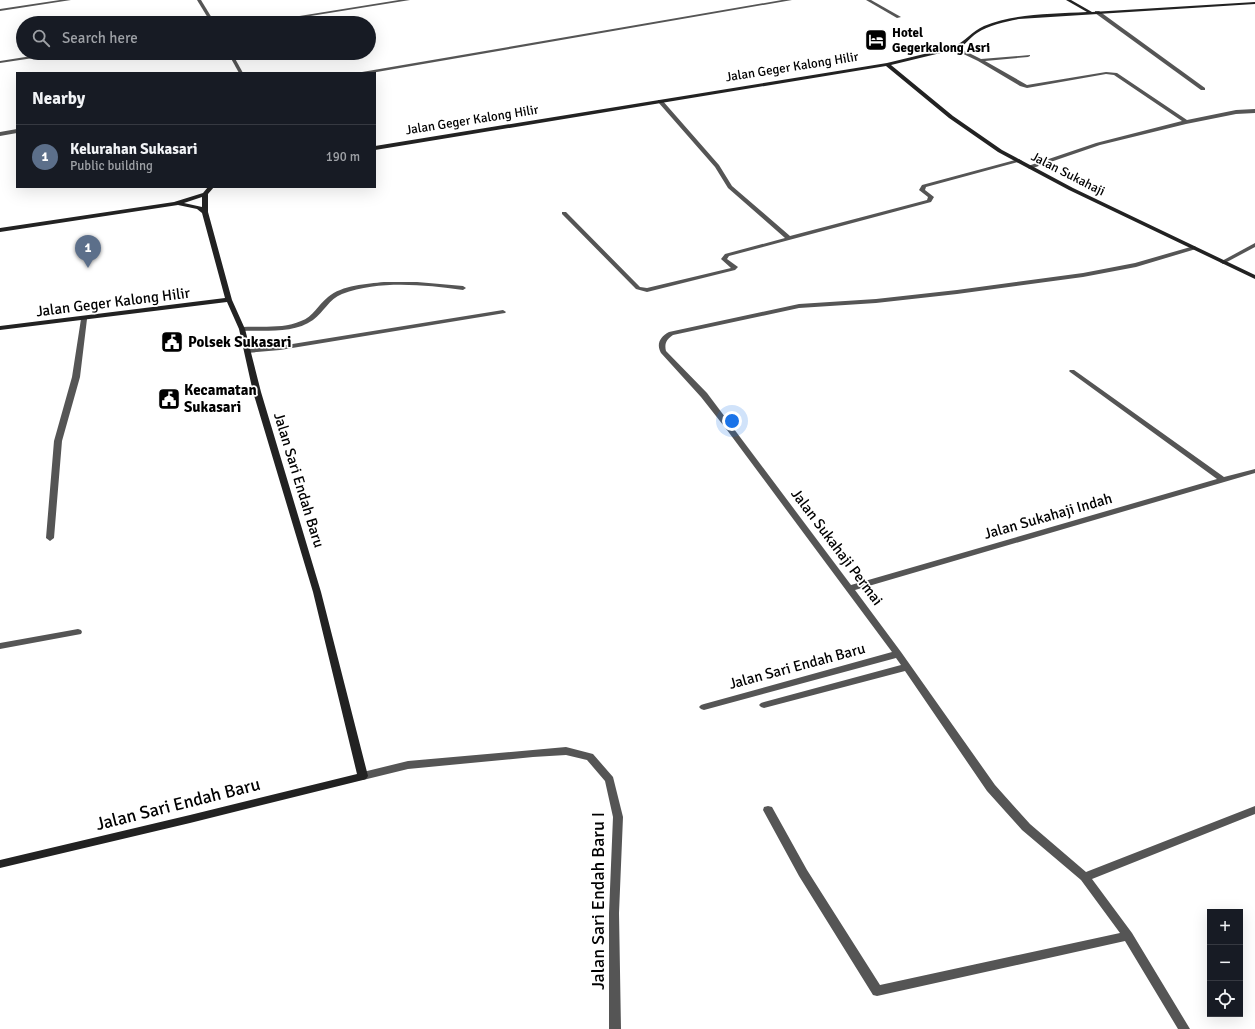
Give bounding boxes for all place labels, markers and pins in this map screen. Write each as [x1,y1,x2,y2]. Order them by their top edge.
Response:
place label: Hotel Gegerkalong Asri [892,25,990,56]
hotel icon: Hotel Gegerkalong Asri [863,27,889,53]
pin: 1 [75,235,101,268]
public building icon: Polsek Sukasari [159,329,185,355]
place label: Polsek Sukasari [188,333,291,351]
place label: Kecamatan Sukasari [184,381,257,416]
public building icon: Kecamatan Sukasari [156,386,182,412]

